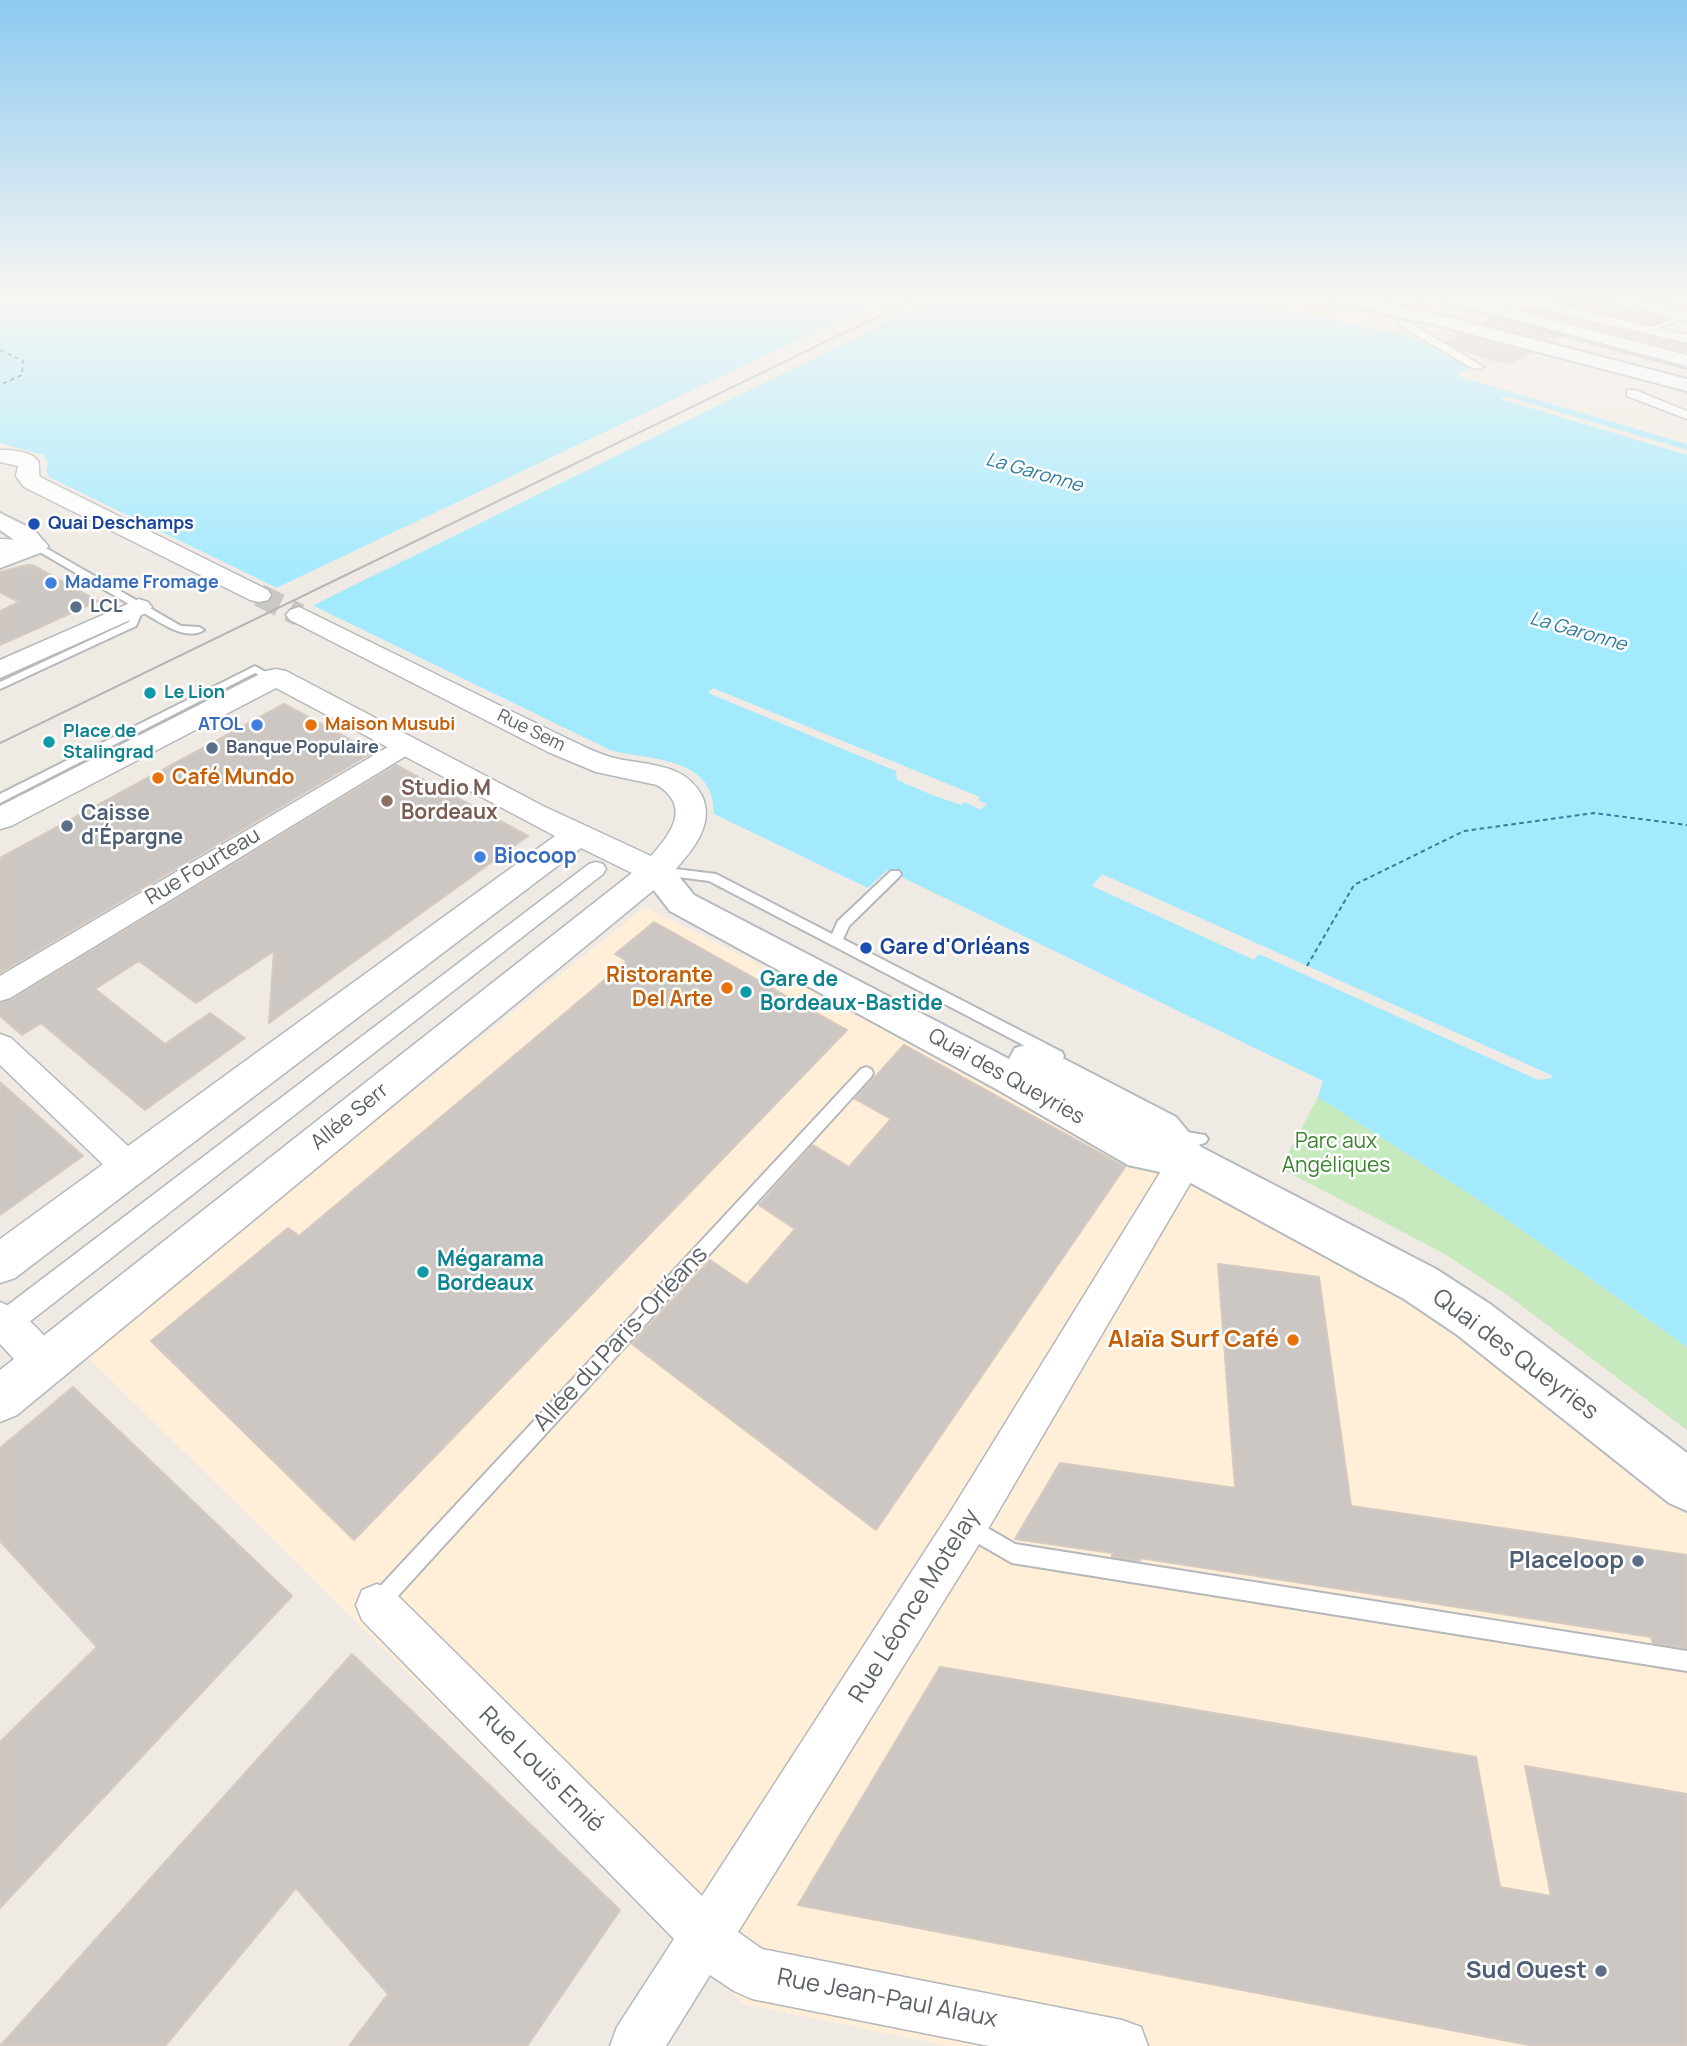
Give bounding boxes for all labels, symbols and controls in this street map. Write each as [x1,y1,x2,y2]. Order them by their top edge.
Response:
water label: La Garonne [983,448,1085,498]
place label: Quai Deschamps [48,513,194,535]
marker: Quai Deschamps [26,516,42,532]
place label: Madame Fromage [65,572,219,594]
marker: Madame Fromage [43,575,59,591]
place label: LCL [90,596,122,618]
marker: LCL [68,599,84,615]
water label: La Garonne [1527,607,1629,657]
place label: Le Lion [164,682,225,704]
marker: Le Lion [142,685,158,701]
street label: Rue Sem [494,705,568,757]
place label: ATOL [198,714,243,736]
place label: Maison Musubi [325,714,455,736]
marker: ATOL [249,717,265,733]
marker: Maison Musubi [303,717,319,733]
place label: Place de Stalingrad [63,721,154,764]
marker: Place de Stalingrad [41,734,57,750]
place label: Banque Populaire [226,737,379,759]
marker: Banque Populaire [204,740,220,756]
place label: Café Mundo [172,765,294,791]
marker: Café Mundo [150,770,166,786]
place label: Studio M Bordeaux [401,776,498,826]
marker: Studio M Bordeaux [379,793,395,809]
place label: Caisse d'Épargne [81,801,183,851]
marker: Caisse d'Épargne [59,818,75,834]
street label: Rue Fourteau [141,823,265,911]
place label: Biocoop [494,844,577,870]
marker: Biocoop [472,849,488,865]
place label: Gare d'Orléans [880,935,1030,961]
marker: Gare d'Orléans [858,940,874,956]
place label: Ristorante Del Arte [606,963,713,1013]
place label: Gare de Bordeaux-Bastide [760,967,943,1017]
marker: Ristorante Del Arte [719,980,735,996]
marker: Gare de Bordeaux-Bastide [738,984,754,1000]
street label: Quai des Queyries [923,1024,1089,1130]
street label: Allée Serr [306,1078,394,1156]
park label: Parc aux Angéliques [1282,1129,1390,1179]
street label: Allée du Paris-Orléans [528,1241,714,1437]
place label: Mégarama Bordeaux [437,1247,544,1297]
marker: Mégarama Bordeaux [415,1264,431,1280]
street label: Quai des Queyries [1426,1283,1604,1427]
place label: Alaïa Surf Café [1108,1326,1279,1354]
marker: Alaïa Surf Café [1285,1332,1301,1348]
street label: Rue Léonce Motelay [844,1504,986,1708]
place label: Placeloop [1509,1547,1624,1575]
marker: Placeloop [1630,1553,1646,1569]
street label: Rue Louis Emié [472,1701,610,1839]
place label: Sud Ouest [1466,1957,1587,1985]
marker: Sud Ouest [1593,1963,1609,1979]
street label: Rue Jean-Paul Alaux [774,1964,1000,2034]

